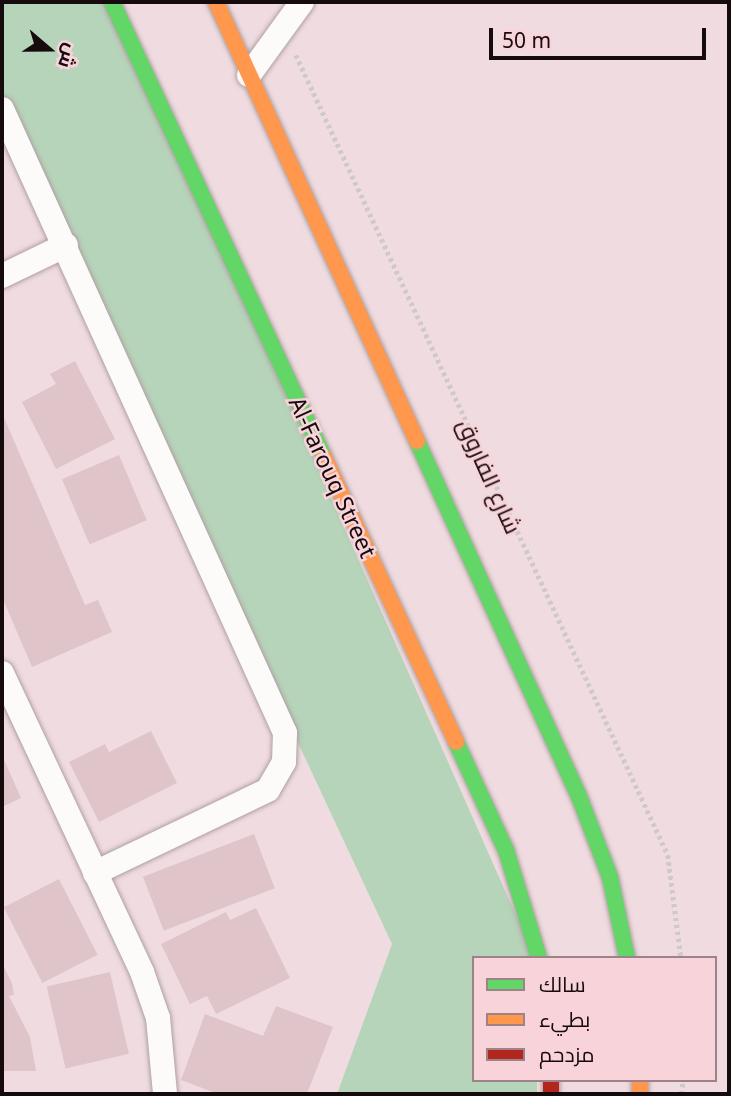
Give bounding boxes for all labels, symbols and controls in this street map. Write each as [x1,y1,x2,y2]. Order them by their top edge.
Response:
north arrow [14,14,84,84]
scale bar [493,14,710,58]
text: 50 m [502,26,551,54]
text: ش [52,40,85,72]
street label: Al-Farouq Street [284,392,382,562]
street label: شارع الفاروق [452,414,528,538]
legend [472,956,717,1082]
text: سالك [539,970,586,998]
text: بطيء [539,1005,590,1033]
text: مزدحم [539,1040,594,1068]

